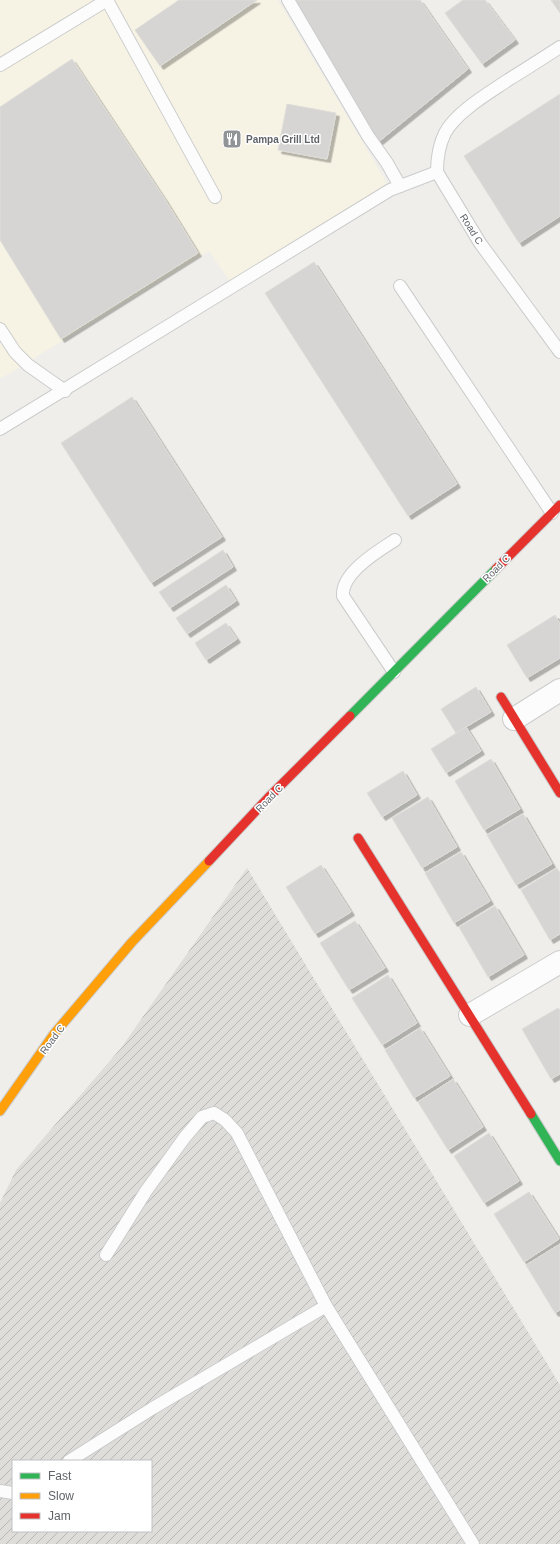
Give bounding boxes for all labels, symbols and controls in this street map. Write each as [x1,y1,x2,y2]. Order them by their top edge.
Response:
restaurant icon: Pampa Grill Ltd [221,128,243,150]
place label: Pampa Grill Ltd [246,134,320,145]
street label: Road C [458,212,485,247]
street label: Road C [480,552,512,584]
street label: Road C [254,782,285,814]
street label: Road C [38,1022,67,1056]
legend [12,1460,152,1532]
text: Fast [48,1469,72,1483]
text: Slow [48,1489,74,1503]
text: Jam [48,1509,71,1523]

